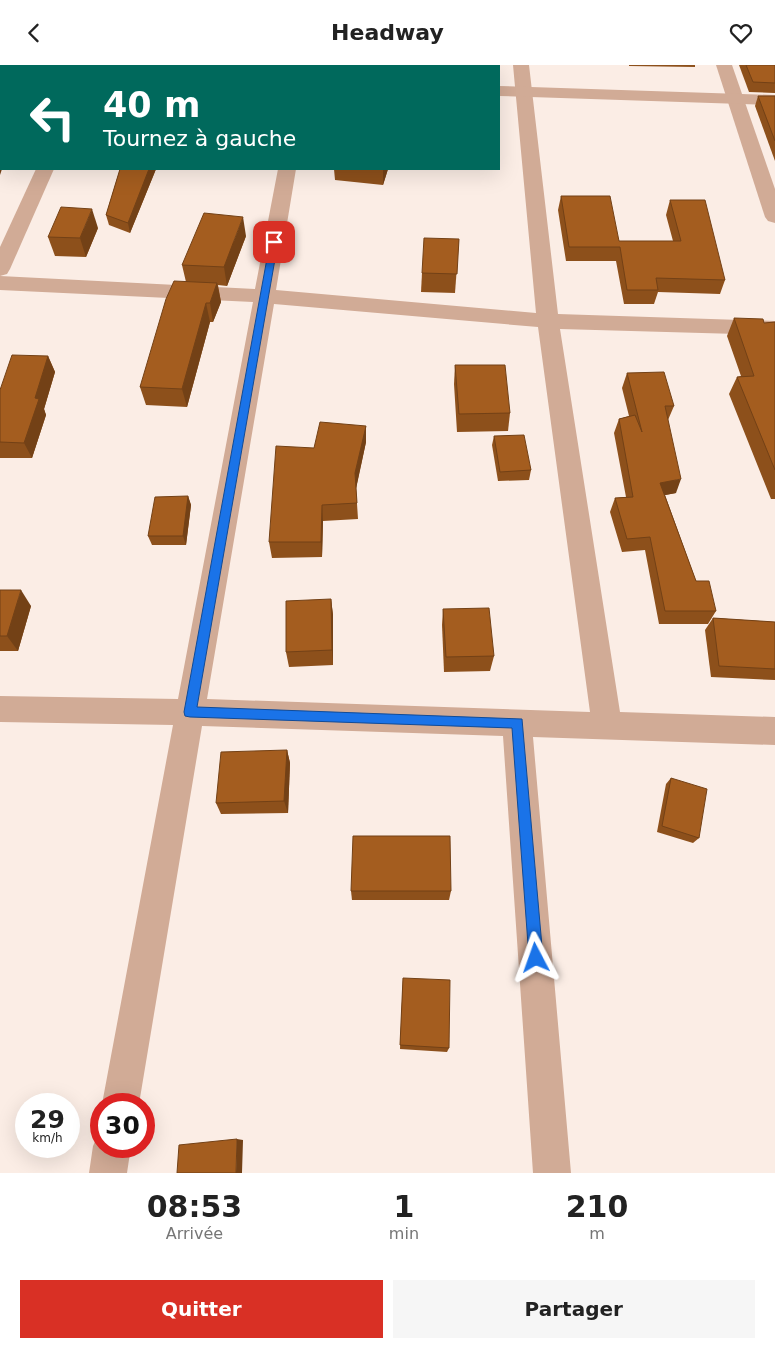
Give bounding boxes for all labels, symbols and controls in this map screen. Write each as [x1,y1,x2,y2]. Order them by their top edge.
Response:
icon: back [20,19,48,47]
icon: heart [727,19,755,47]
text: Headway [331,20,444,45]
icon: left [20,85,85,150]
text: 40 m [103,85,200,125]
text: Tournez à gauche [103,126,296,151]
pin [253,221,295,263]
icon: arrive [260,228,288,256]
position arrow [509,931,561,983]
speed limit sign: 30 [90,1093,155,1158]
text: 29 [30,1105,65,1134]
text: km/h [32,1131,63,1145]
text: 08:53 [147,1189,242,1224]
text: 1 [393,1189,414,1224]
text: 210 [566,1189,628,1224]
text: Arrivée [166,1224,223,1243]
text: min [389,1224,419,1243]
text: m [589,1224,605,1243]
button: Quitter [20,1280,383,1338]
button: Partager [393,1280,755,1338]

